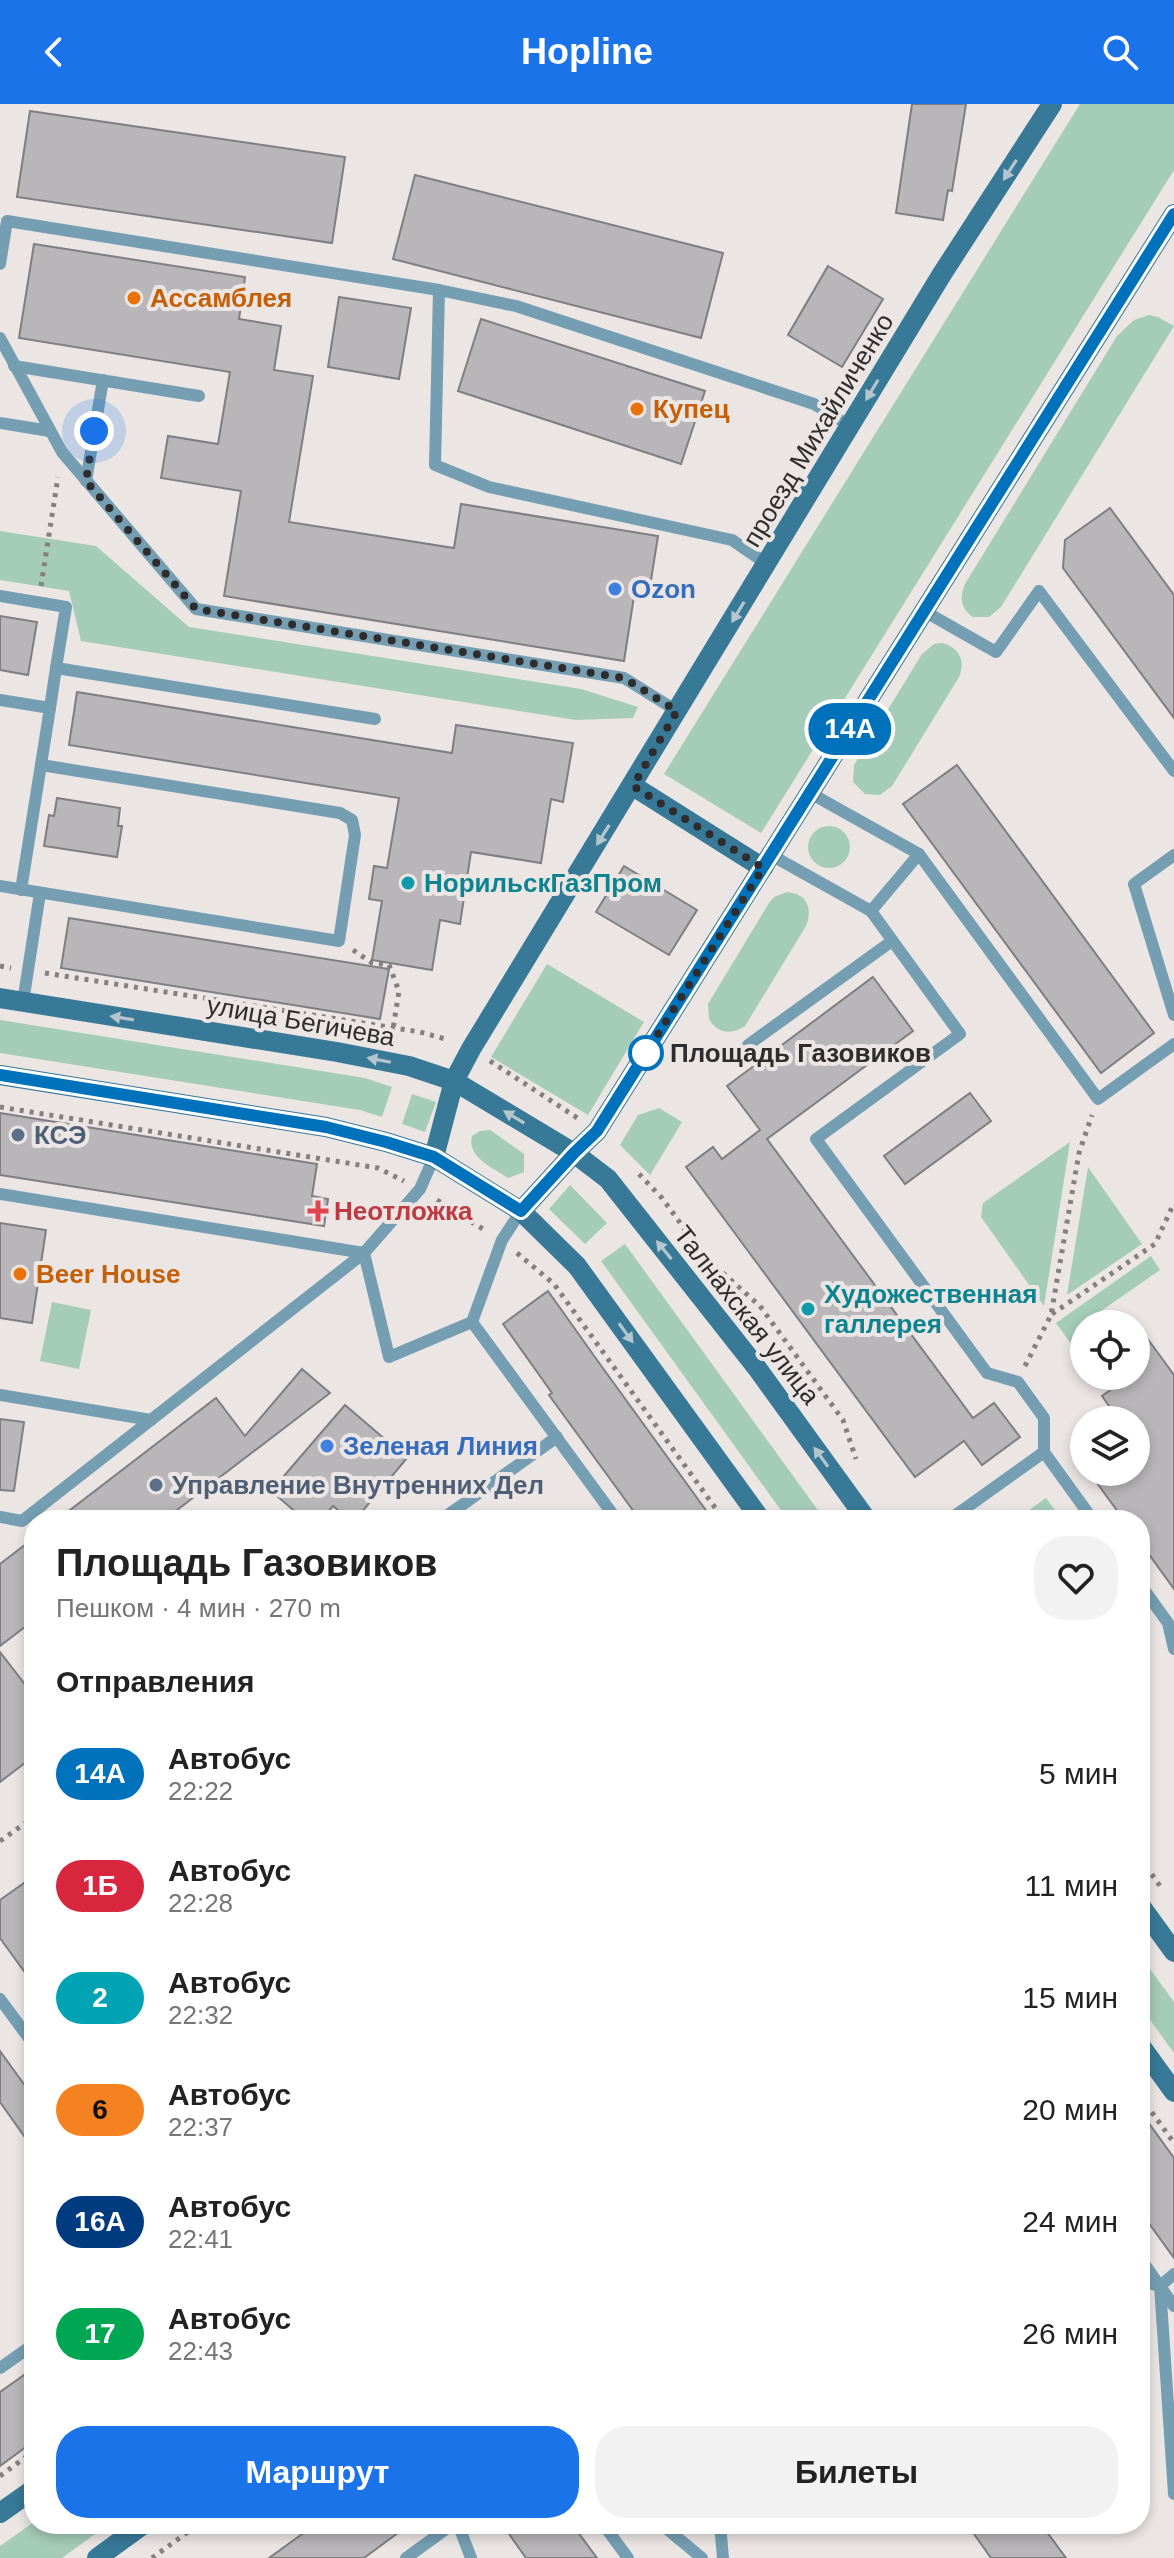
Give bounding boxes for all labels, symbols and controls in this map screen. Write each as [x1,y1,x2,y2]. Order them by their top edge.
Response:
icon: back [32,30,76,74]
icon: search [1098,30,1142,74]
text: Hopline [521,31,653,72]
one-way arrow [1003,159,1018,180]
place label: Ассамблея [150,283,292,313]
marker: Ассамблея [125,289,143,307]
street label: проезд Михайличенко [736,308,900,552]
one-way arrow [865,379,879,401]
place label: Купец [653,394,729,424]
marker: Купец [628,400,646,418]
your location [74,411,114,451]
place label: Ozon [631,574,696,604]
marker: Ozon [606,580,624,598]
one-way arrow [731,601,745,623]
line badge: 14А [804,703,896,755]
text: 14А [824,713,876,744]
one-way arrow [595,824,610,845]
place label: НорильскГазПром [424,868,662,898]
marker: НорильскГазПром [399,874,417,892]
street label: улица Бегичева [205,990,398,1052]
one-way arrow [110,1011,135,1023]
marker: Площадь Газовиков [629,1036,663,1070]
place label: Площадь Газовиков [670,1038,931,1068]
one-way arrow [366,1054,391,1066]
one-way arrow [503,1110,525,1124]
place label: КСЭ [34,1120,86,1150]
marker: КСЭ [9,1126,27,1144]
place label: Неотложка [334,1196,473,1226]
marker: Неотложка [309,1202,327,1220]
street label: Талнахская улица [668,1220,826,1411]
one-way arrow [656,1240,672,1260]
place label: Beer House [36,1259,181,1289]
marker: Beer House [11,1265,29,1283]
place label: Художественная галлерея [824,1279,1037,1339]
marker: Художественная галлерея [799,1300,817,1318]
map controls [1070,1310,1150,1486]
button: locate [1070,1310,1150,1390]
one-way arrow [618,1322,634,1344]
button: layers [1070,1406,1150,1486]
place label: Зеленая Линия [343,1431,538,1461]
marker: Зеленая Линия [318,1437,336,1455]
one-way arrow [814,1446,830,1467]
place label: Управление Внутренних Дел [172,1470,544,1500]
marker: Управление Внутренних Дел [147,1476,165,1494]
button: heart [1034,1536,1118,1620]
text: Площадь Газовиков [56,1542,437,1584]
text: Пешком · 4 мин · 270 m [56,1593,341,1623]
text: Отправления [56,1665,255,1698]
text: Автобус [168,1742,291,1775]
text: 5 мин [1039,1757,1118,1790]
text: 14А [74,1758,126,1789]
text: 22:22 [168,1776,233,1806]
text: Автобус [168,1854,291,1887]
text: 11 мин [1025,1869,1118,1902]
text: 1Б [82,1870,118,1901]
text: 22:28 [168,1888,233,1918]
text: Автобус [168,1966,291,1999]
text: 15 мин [1022,1981,1118,2014]
text: 2 [92,1982,108,2013]
text: 22:32 [168,2000,233,2030]
text: Автобус [168,2078,291,2111]
text: 20 мин [1022,2093,1118,2126]
text: 6 [92,2094,108,2125]
text: 22:37 [168,2112,233,2142]
text: Автобус [168,2190,291,2223]
text: 24 мин [1022,2205,1118,2238]
text: 16А [74,2206,126,2237]
text: 22:41 [168,2224,233,2254]
text: Автобус [168,2302,291,2335]
text: 26 мин [1022,2317,1118,2350]
text: 17 [84,2318,116,2349]
text: 22:43 [168,2336,233,2366]
button: Маршрут [56,2426,579,2518]
button: Билеты [595,2426,1118,2518]

